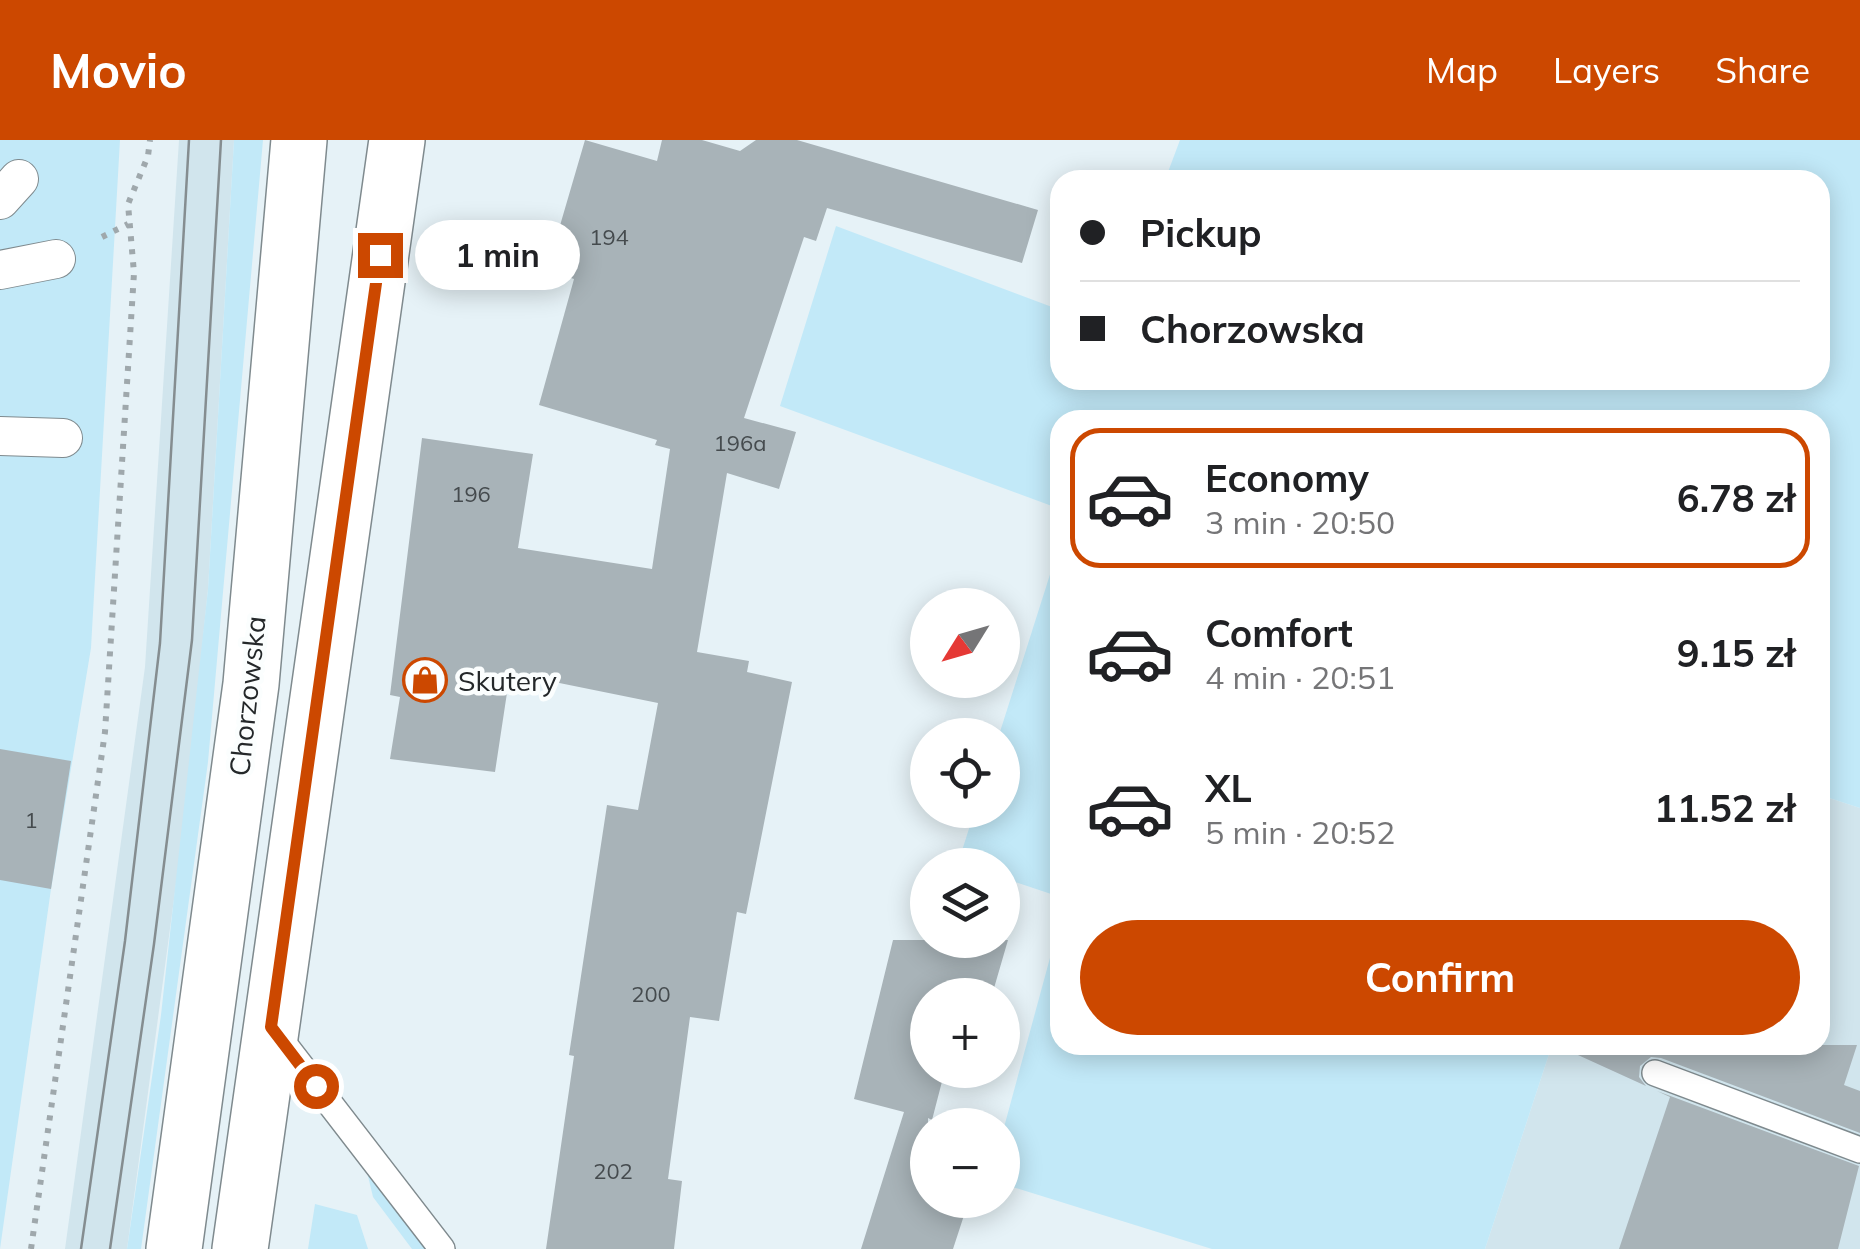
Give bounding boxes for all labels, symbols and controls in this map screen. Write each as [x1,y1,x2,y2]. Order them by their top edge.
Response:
text: Movio [50,40,187,100]
text: Map [1426,48,1498,92]
text: Layers [1553,48,1660,92]
text: Share [1715,48,1810,92]
text: Pickup [1140,209,1262,257]
callout: 1 min [415,220,580,290]
house number: 194 [589,223,629,251]
route end [358,233,403,278]
text: 1 min [455,235,540,275]
text: Chorzowska [1140,305,1365,353]
house number: 196a [714,429,766,457]
icon: car [1085,453,1175,543]
text: Economy [1205,454,1369,502]
text: 6.78 zł [1677,474,1795,522]
house number: 196 [451,480,491,508]
text: 3 min · 20:50 [1205,502,1395,542]
north arrow [910,588,1020,698]
map controls [910,588,1020,1218]
icon: car [1085,608,1175,698]
text: Comfort [1205,609,1353,657]
street label: Chorzowska [221,614,273,778]
text: 9.15 zł [1677,629,1795,677]
shop icon: Skutery [402,657,448,703]
text: 4 min · 20:51 [1205,657,1395,697]
place label: Skutery [458,663,557,698]
button: locate [910,718,1020,828]
icon: car [1085,763,1175,853]
text: XL [1205,764,1252,812]
text: 11.52 zł [1654,784,1795,832]
house number: 1 [24,806,38,834]
text: 5 min · 20:52 [1205,812,1395,852]
button: layers [910,848,1020,958]
button: Confirm [1080,920,1800,1035]
button: + [910,978,1020,1088]
house number: 200 [631,980,671,1008]
route start [294,1064,339,1109]
button: − [910,1108,1020,1218]
house number: 202 [593,1157,633,1185]

